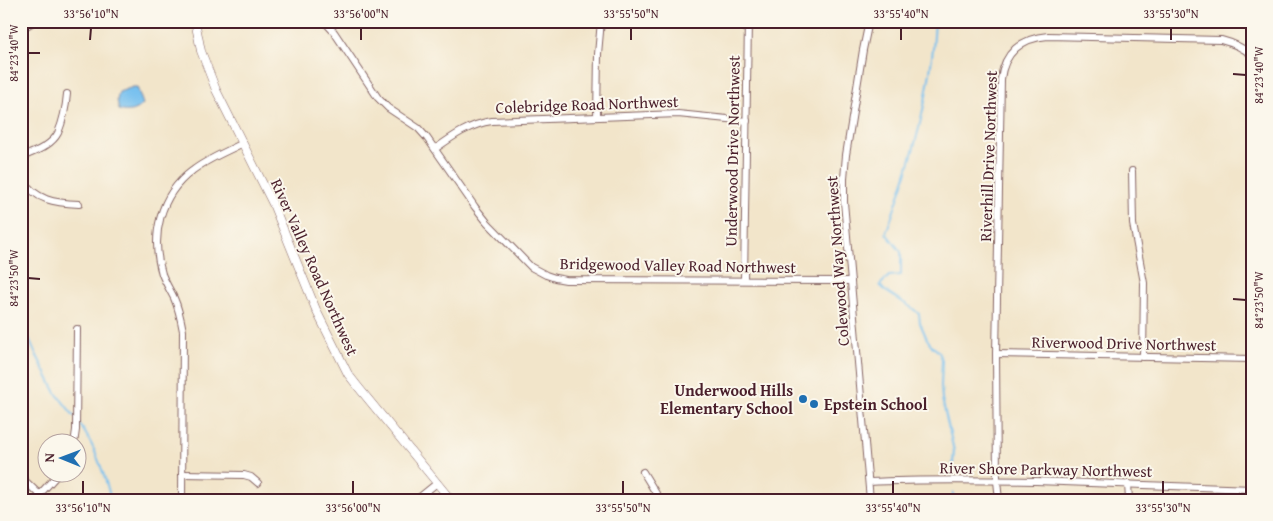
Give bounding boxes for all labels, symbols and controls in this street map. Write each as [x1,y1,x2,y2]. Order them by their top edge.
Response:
text: 33°56'10"N [63,5,119,22]
text: 33°56'00"N [333,5,389,22]
text: 33°55'50"N [603,5,659,22]
text: 33°55'40"N [873,5,929,22]
text: 33°55'30"N [1143,5,1199,22]
text: 84°23'40"W [5,23,22,82]
text: 84°23'40"W [1250,45,1267,104]
street label: Underwood Drive Northwest [718,55,746,247]
street label: Riverhill Drive Northwest [973,70,1003,242]
street label: Colebridge Road Northwest [495,89,679,119]
street label: River Valley Road Northwest [265,175,365,360]
street label: Colewood Way Northwest [819,175,855,347]
text: 84°23'50"W [5,248,22,307]
street label: Bridgewood Valley Road Northwest [560,251,797,279]
text: 84°23'50"W [1250,270,1267,329]
street label: Riverwood Drive Northwest [1031,329,1217,357]
place label: Underwood Hills Elementary School [660,378,793,420]
place label: Epstein School [824,392,927,416]
marker: Underwood Hills Elementary School [797,393,809,405]
marker: Epstein School [808,398,820,410]
north arrow [38,434,88,484]
text: N [39,452,59,463]
street label: River Shore Parkway Northwest [939,455,1153,483]
text: 33°56'10"N [55,499,111,516]
text: 33°56'00"N [325,499,381,516]
text: 33°55'50"N [595,499,651,516]
text: 33°55'40"N [865,499,921,516]
text: 33°55'30"N [1135,499,1191,516]

